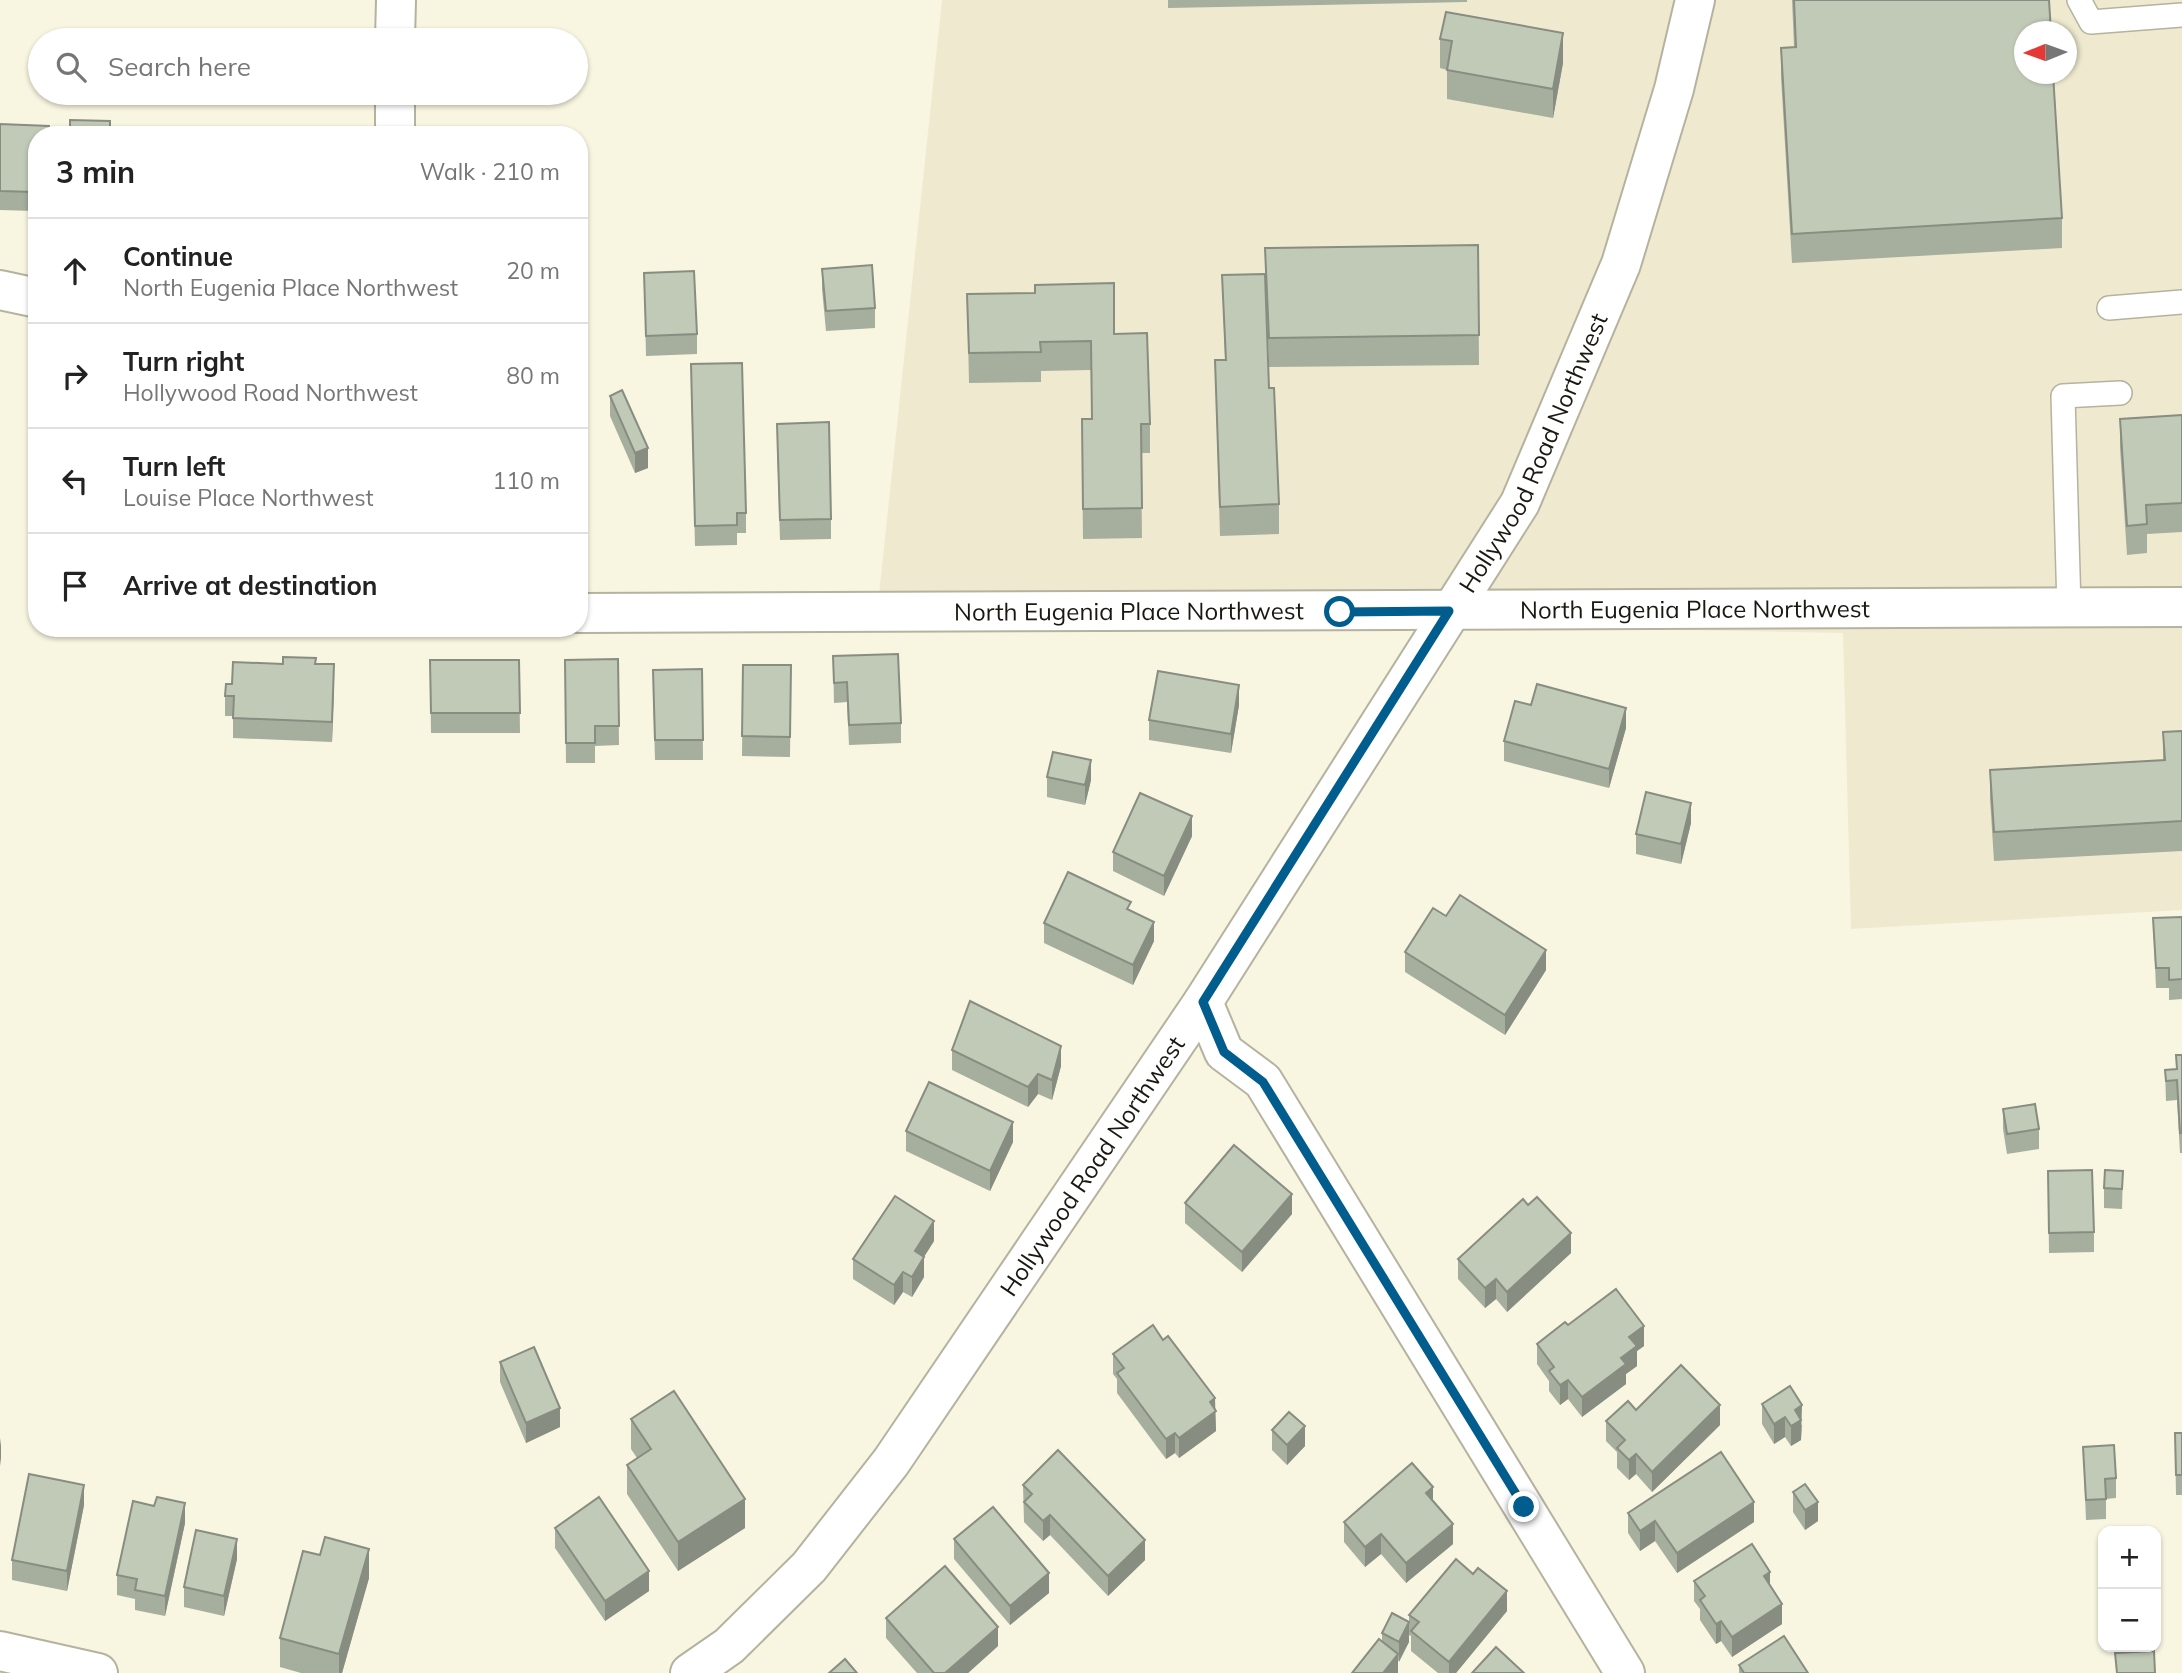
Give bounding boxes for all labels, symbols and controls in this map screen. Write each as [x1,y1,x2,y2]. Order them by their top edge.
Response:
north arrow [2014,21,2077,84]
search box [28,28,588,105]
icon: search [52,48,90,86]
text: Search here [108,50,251,83]
text: 3 min [56,153,135,191]
text: Walk · 210 m [420,157,560,186]
text: Continue [123,240,233,273]
icon: ahead [56,252,94,290]
text: 20 m [506,256,560,285]
text: North Eugenia Place Northwest [123,273,458,302]
street label: Hollywood Road Northwest [1452,308,1614,598]
text: Turn right [123,345,244,378]
icon: right [56,357,94,395]
text: 80 m [506,361,560,390]
text: Hollywood Road Northwest [123,378,418,407]
text: Turn left [123,450,225,483]
icon: left [56,462,94,500]
text: 110 m [492,466,560,495]
text: Louise Place Northwest [123,483,374,512]
icon: arrive [56,567,94,605]
text: Arrive at destination [123,569,378,602]
street label: North Eugenia Place Northwest [1520,593,1870,624]
street label: North Eugenia Place Northwest [954,595,1304,627]
route start [1324,596,1355,627]
street label: Hollywood Road Northwest [993,1030,1191,1302]
route end [1508,1491,1539,1522]
map controls [2098,1526,2161,1652]
button: + [2098,1526,2161,1589]
button: − [2098,1589,2161,1652]

